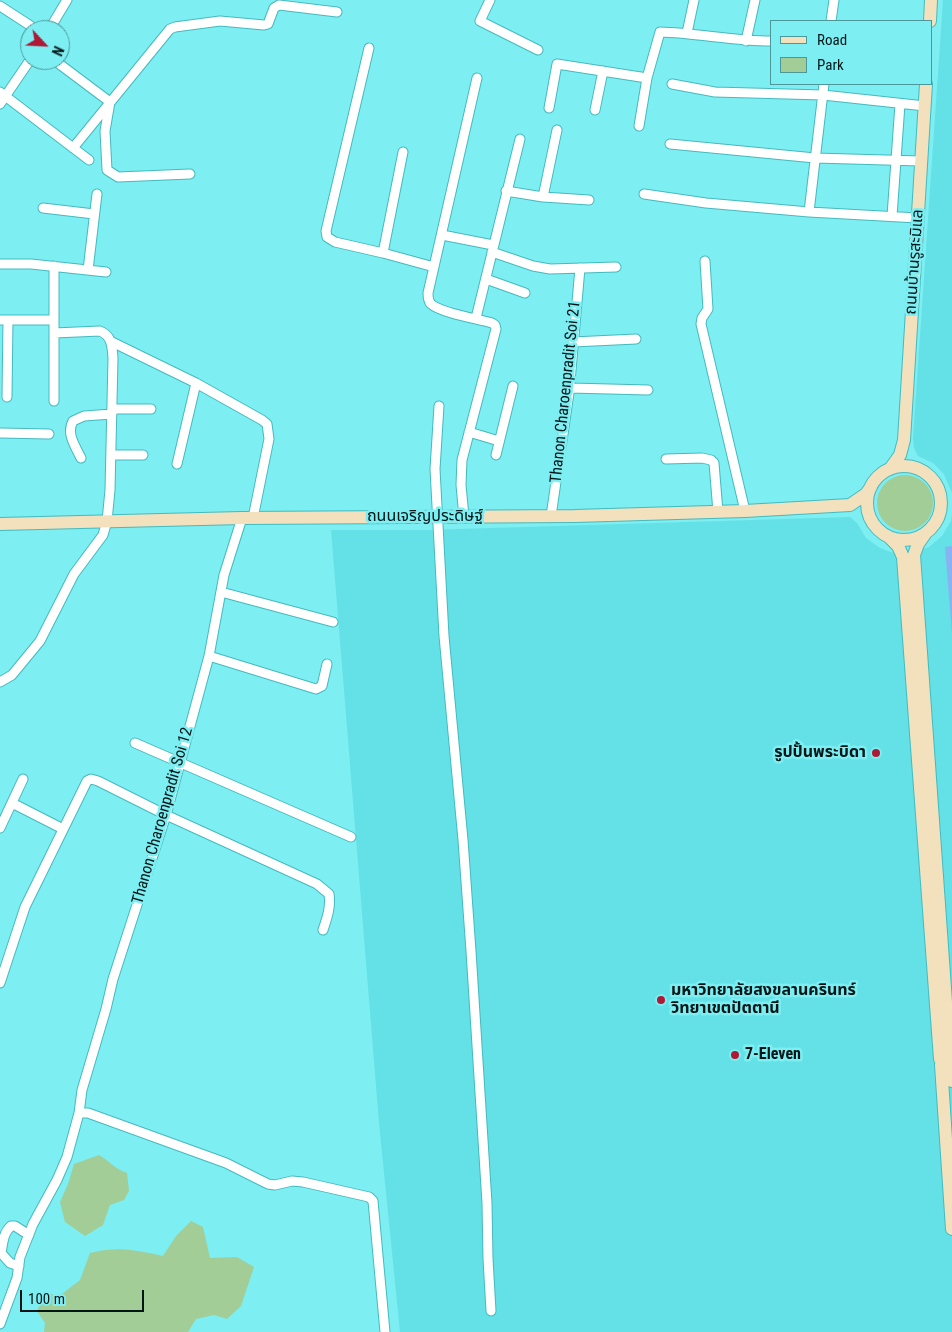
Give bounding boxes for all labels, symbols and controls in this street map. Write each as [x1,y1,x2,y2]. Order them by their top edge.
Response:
north arrow [20,20,70,70]
legend [770,20,932,85]
text: Road [817,31,847,49]
text: N [49,44,67,58]
text: Park [817,56,844,74]
street label: ถนนบ้านรูสะมิแล [902,209,928,315]
street label: Thanon Charoenpradit Soi 21 [547,300,585,484]
street label: ถนนเจริญประดิษฐ์ [367,507,483,527]
street label: Thanon Charoenpradit Soi 12 [129,725,197,907]
place label: รูปปั้นพระบิดา [774,743,866,763]
marker: รูปปั้นพระบิดา [870,747,882,759]
place label: มหาวิทยาลัยสงขลานครินทร์ วิทยาเขตปัตตานี [671,981,856,1019]
marker: มหาวิทยาลัยสงขลานครินทร์ วิทยาเขตปัตตานี [655,994,667,1006]
place label: 7-Eleven [745,1045,801,1065]
marker: 7-Eleven [729,1049,741,1061]
scale bar [22,1280,146,1312]
text: 100 m [28,1290,65,1308]

